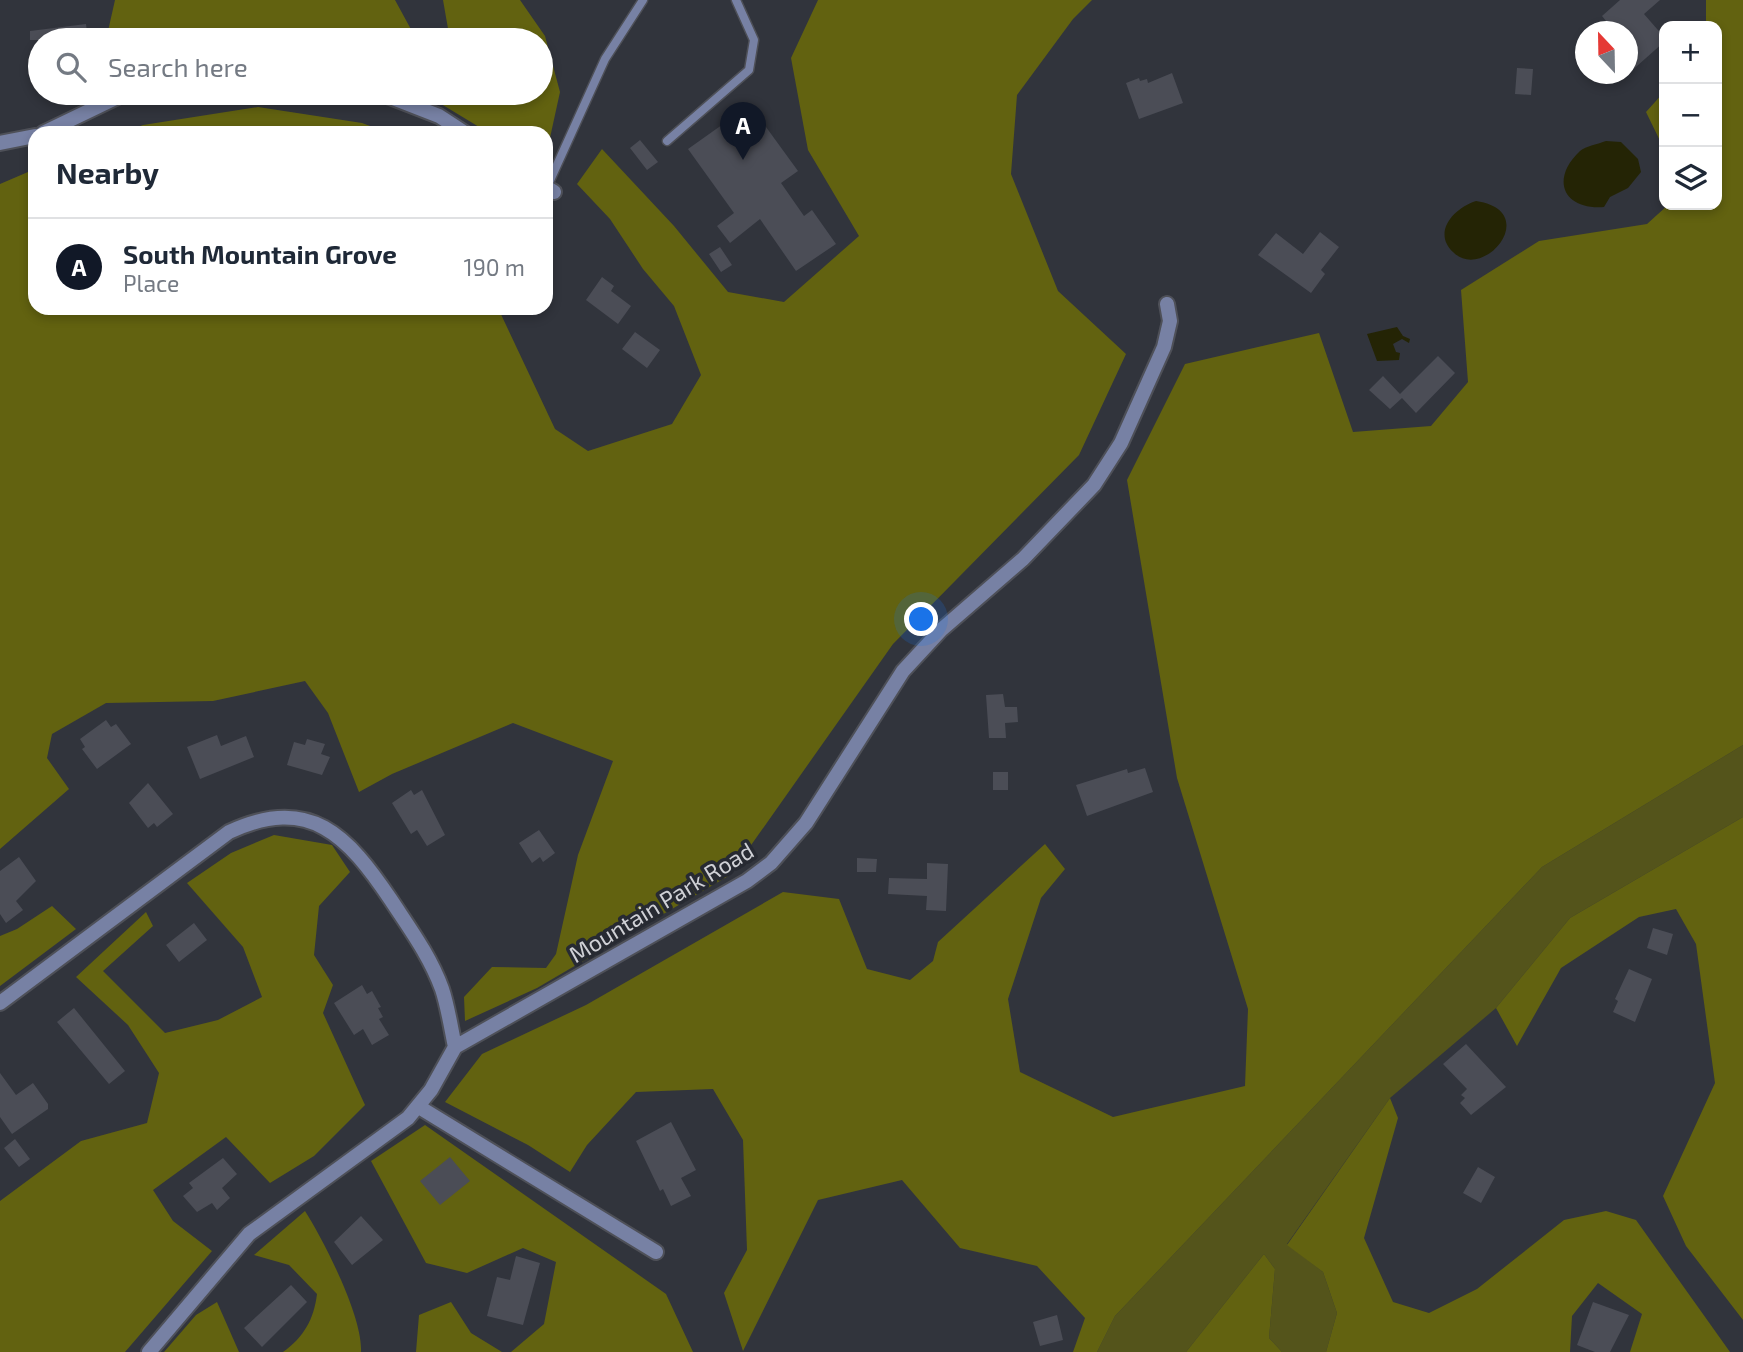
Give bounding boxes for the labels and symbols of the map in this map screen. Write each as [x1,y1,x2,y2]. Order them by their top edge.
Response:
north arrow [1575,21,1638,84]
pin: A [720,102,766,160]
your location [904,602,938,636]
street label: Mountain Park Road [564,836,758,968]

